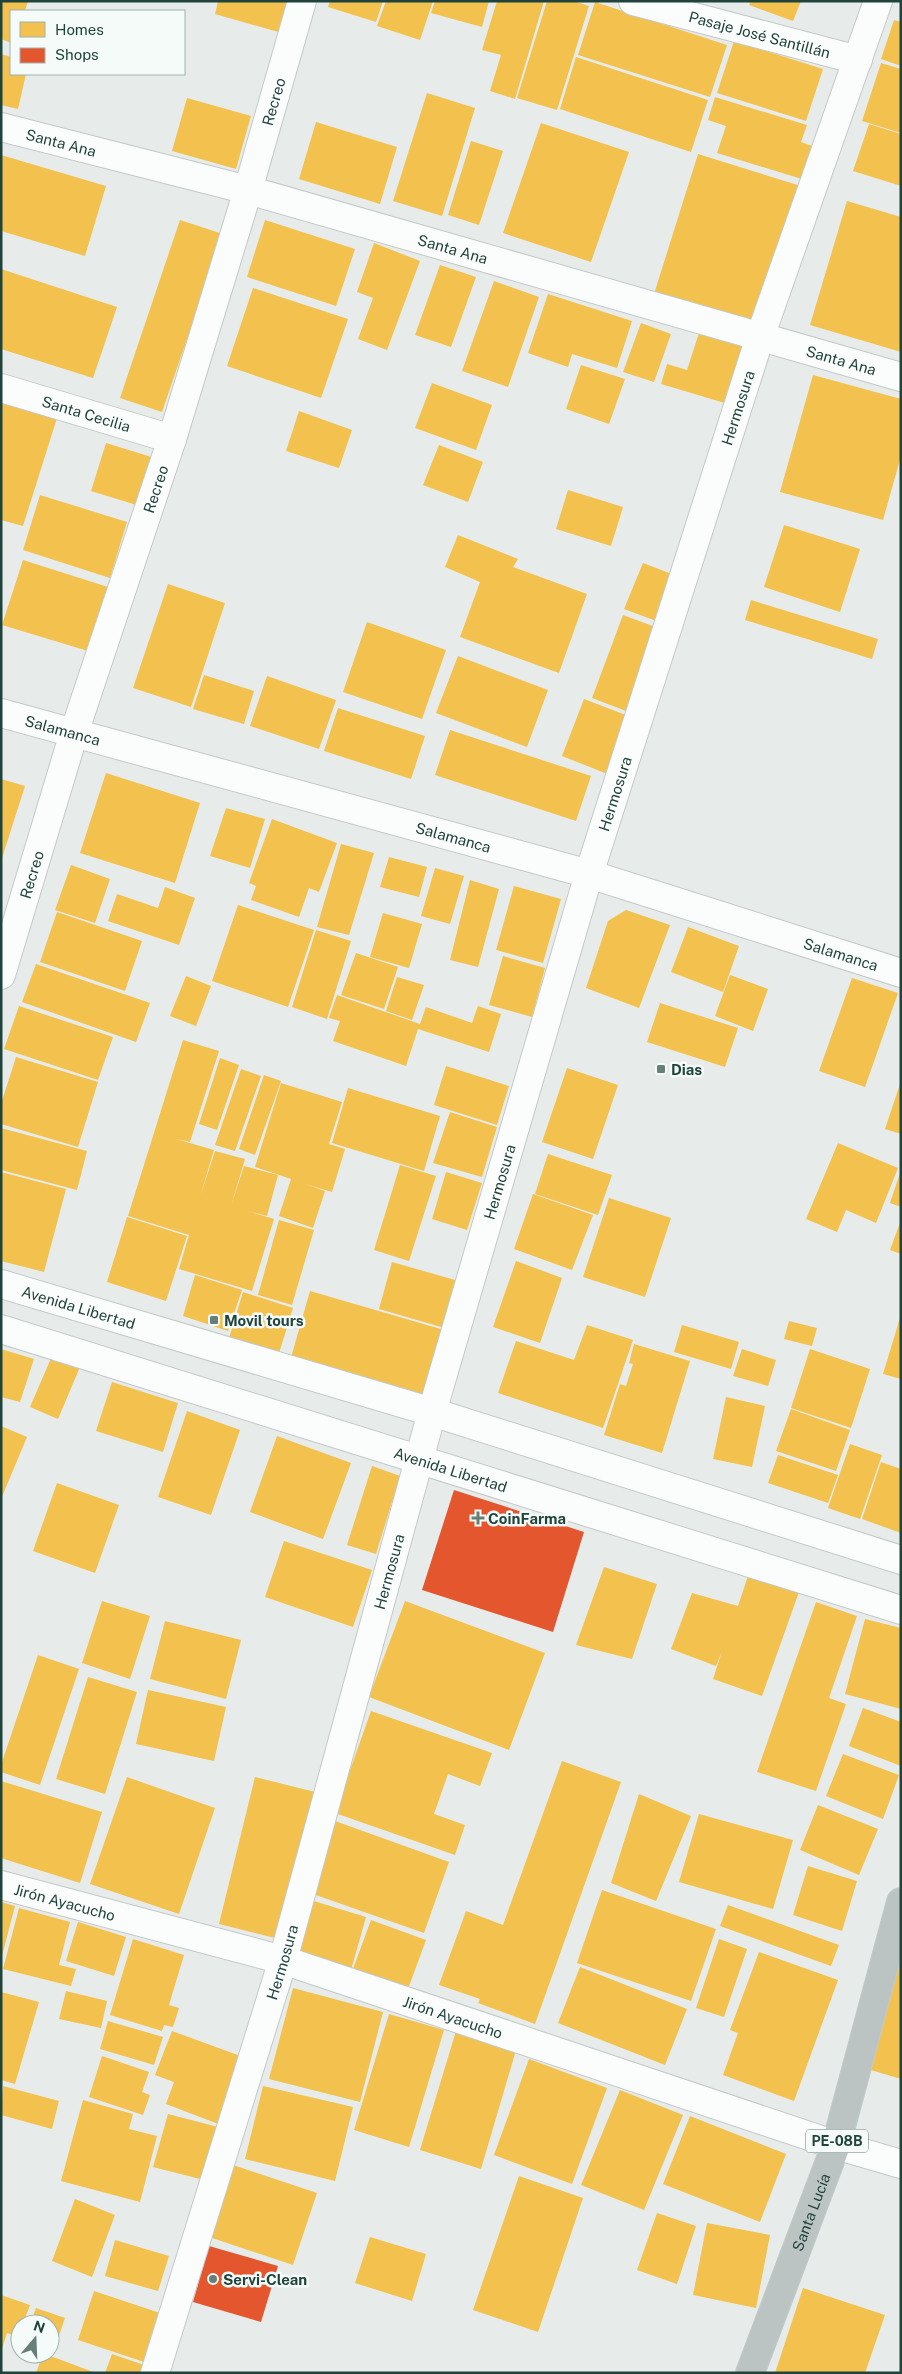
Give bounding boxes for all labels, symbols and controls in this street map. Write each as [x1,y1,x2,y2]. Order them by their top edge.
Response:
street label: Pasaje José Santillán [687,8,832,61]
legend [10,10,185,75]
text: Homes [55,21,104,38]
text: Shops [55,46,99,63]
street label: Recreo [258,76,288,128]
street label: Santa Ana [24,125,98,159]
street label: Santa Ana [416,231,490,267]
street label: Santa Ana [804,342,878,378]
street label: Hermosura [718,368,757,447]
street label: Santa Cecilia [40,392,133,435]
street label: Recreo [139,463,171,515]
street label: Salamanca [23,711,102,748]
street label: Hermosura [595,754,634,833]
street label: Salamanca [414,818,493,855]
street label: Recreo [16,848,47,900]
street label: Salamanca [802,934,880,974]
place label: Dias [671,1061,702,1078]
marker: Dias [655,1063,667,1075]
street label: Hermosura [480,1142,518,1221]
street label: Avenida Libertad [20,1282,137,1332]
place label: Movil tours [224,1312,304,1329]
marker: Movil tours [208,1314,220,1326]
street label: Avenida Libertad [392,1444,509,1495]
place label: CoinFarma [488,1510,566,1527]
marker: CoinFarma [472,1512,484,1524]
street label: Hermosura [370,1532,407,1611]
street label: Jirón Ayacucho [12,1880,117,1924]
street label: Hermosura [263,1923,301,2002]
street label: Jirón Ayacucho [401,1992,505,2041]
road number: PE-08B [806,2130,868,2152]
street label: Santa Lucía [788,2171,833,2253]
place label: Servi-Clean [223,2271,307,2288]
marker: Servi-Clean [207,2273,219,2285]
north arrow [10,2314,60,2364]
text: N [31,2317,47,2336]

